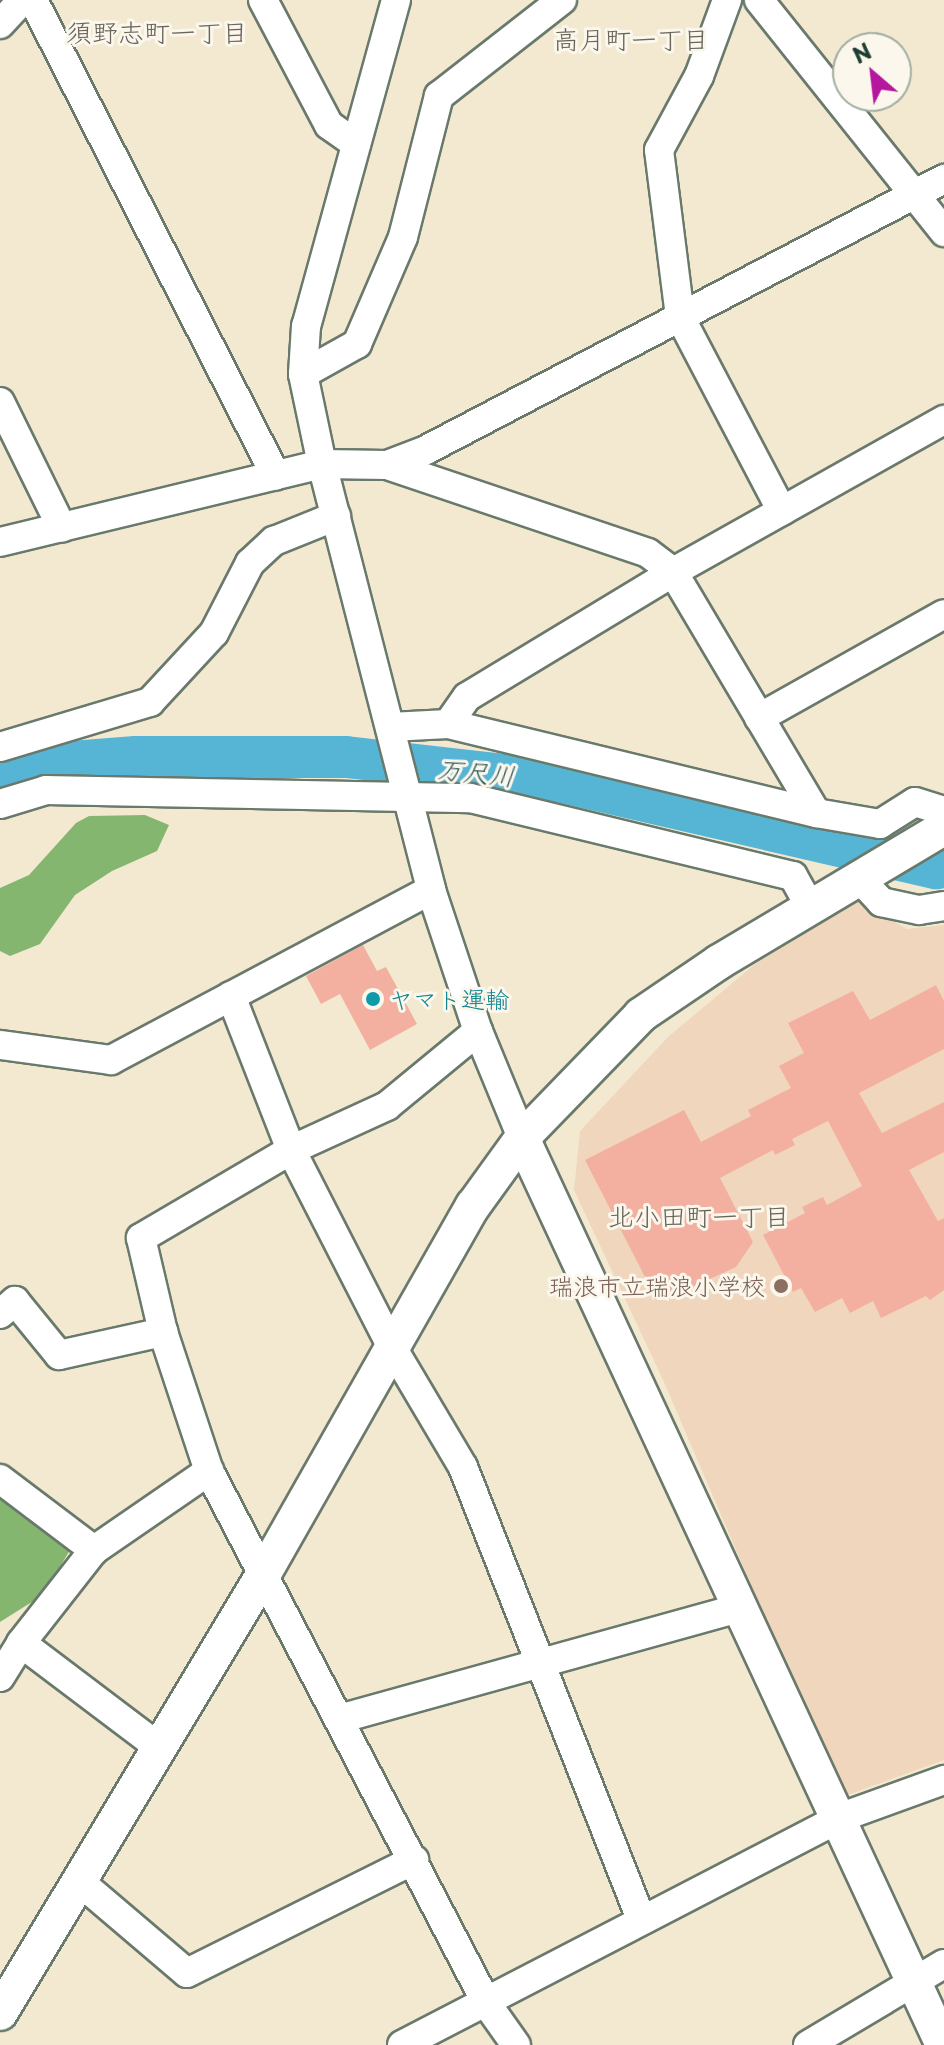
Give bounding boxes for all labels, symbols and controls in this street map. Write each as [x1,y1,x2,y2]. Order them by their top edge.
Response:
district label: 須野志町一丁目 [66,16,248,48]
district label: 高月町一丁目 [553,23,709,55]
north arrow [832,32,912,112]
text: N [846,33,877,71]
water label: 万尺川 [436,752,516,792]
place label: ヤマト運輸 [389,985,509,1013]
marker: ヤマト運輸 [364,990,382,1008]
district label: 北小田町一丁目 [608,1200,790,1232]
place label: 瑞浪市立瑞浪小学校 [549,1272,765,1300]
marker: 瑞浪市立瑞浪小学校 [772,1277,790,1295]

